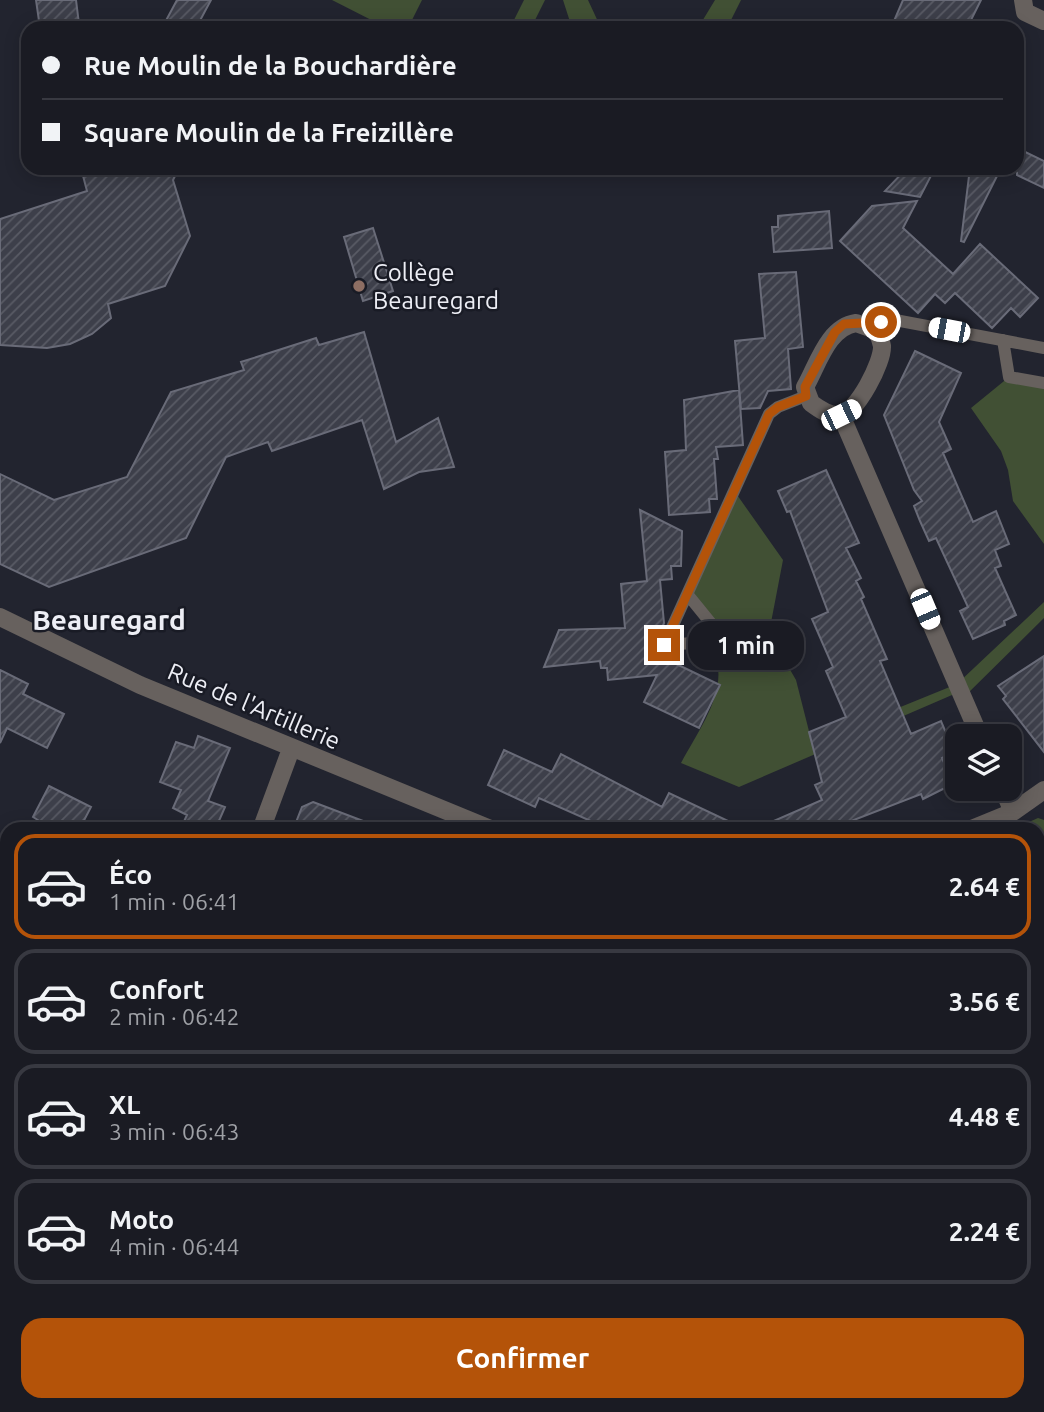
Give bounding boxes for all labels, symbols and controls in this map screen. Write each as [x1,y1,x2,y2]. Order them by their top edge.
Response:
text: Rue Moulin de la Bouchardière [84,51,457,80]
text: Square Moulin de la Freizillère [84,118,454,147]
place label: Collège Beauregard [373,259,499,314]
marker: Collège Beauregard [351,278,367,294]
route start [865,306,897,338]
car [927,316,972,344]
car [818,396,865,434]
car [908,586,943,632]
district label: Beauregard [32,604,186,635]
callout: 1 min [688,620,804,670]
route end [648,629,680,661]
text: 1 min [717,633,775,658]
street label: Rue de l'Artillerie [164,657,344,755]
map controls [945,724,1022,801]
button: layers [945,724,1022,801]
icon: car [25,855,88,918]
text: Éco [109,860,152,889]
text: 2.64 € [949,872,1020,901]
text: 1 min · 06:41 [109,889,240,914]
icon: car [25,970,88,1033]
text: Confort [109,975,204,1004]
text: 3.56 € [949,987,1020,1016]
text: 2 min · 06:42 [109,1004,240,1029]
icon: car [25,1085,88,1148]
text: XL [109,1090,140,1119]
text: 4.48 € [949,1102,1020,1131]
text: 3 min · 06:43 [109,1119,240,1144]
icon: car [25,1200,88,1263]
text: Moto [109,1205,174,1234]
text: 2.24 € [949,1217,1020,1246]
text: 4 min · 06:44 [109,1234,240,1259]
button: Confirmer [21,1318,1024,1398]

